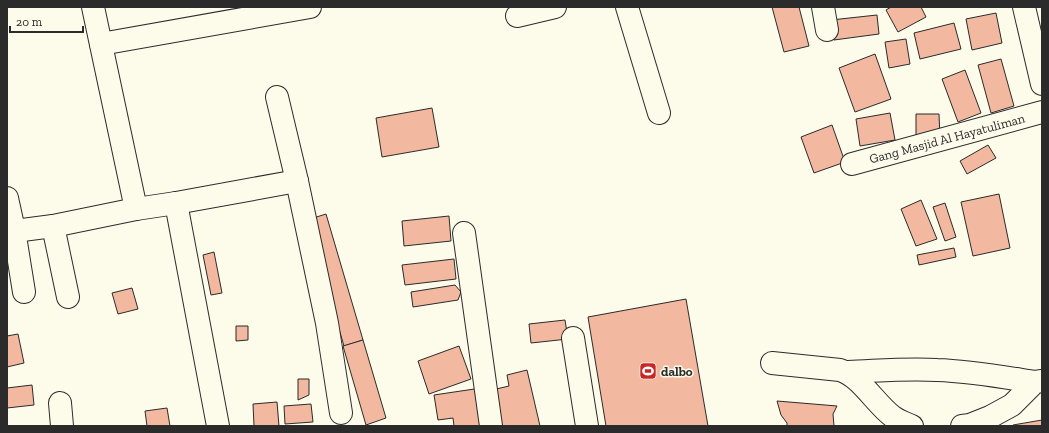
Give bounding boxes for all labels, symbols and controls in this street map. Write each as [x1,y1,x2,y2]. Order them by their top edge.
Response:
scale bar [10,8,83,34]
text: 20 m [16,15,43,29]
street label: Gang Masjid Al Hayatuliman [868,110,1027,167]
sports icon: dalbo [638,361,658,381]
place label: dalbo [661,364,693,379]

